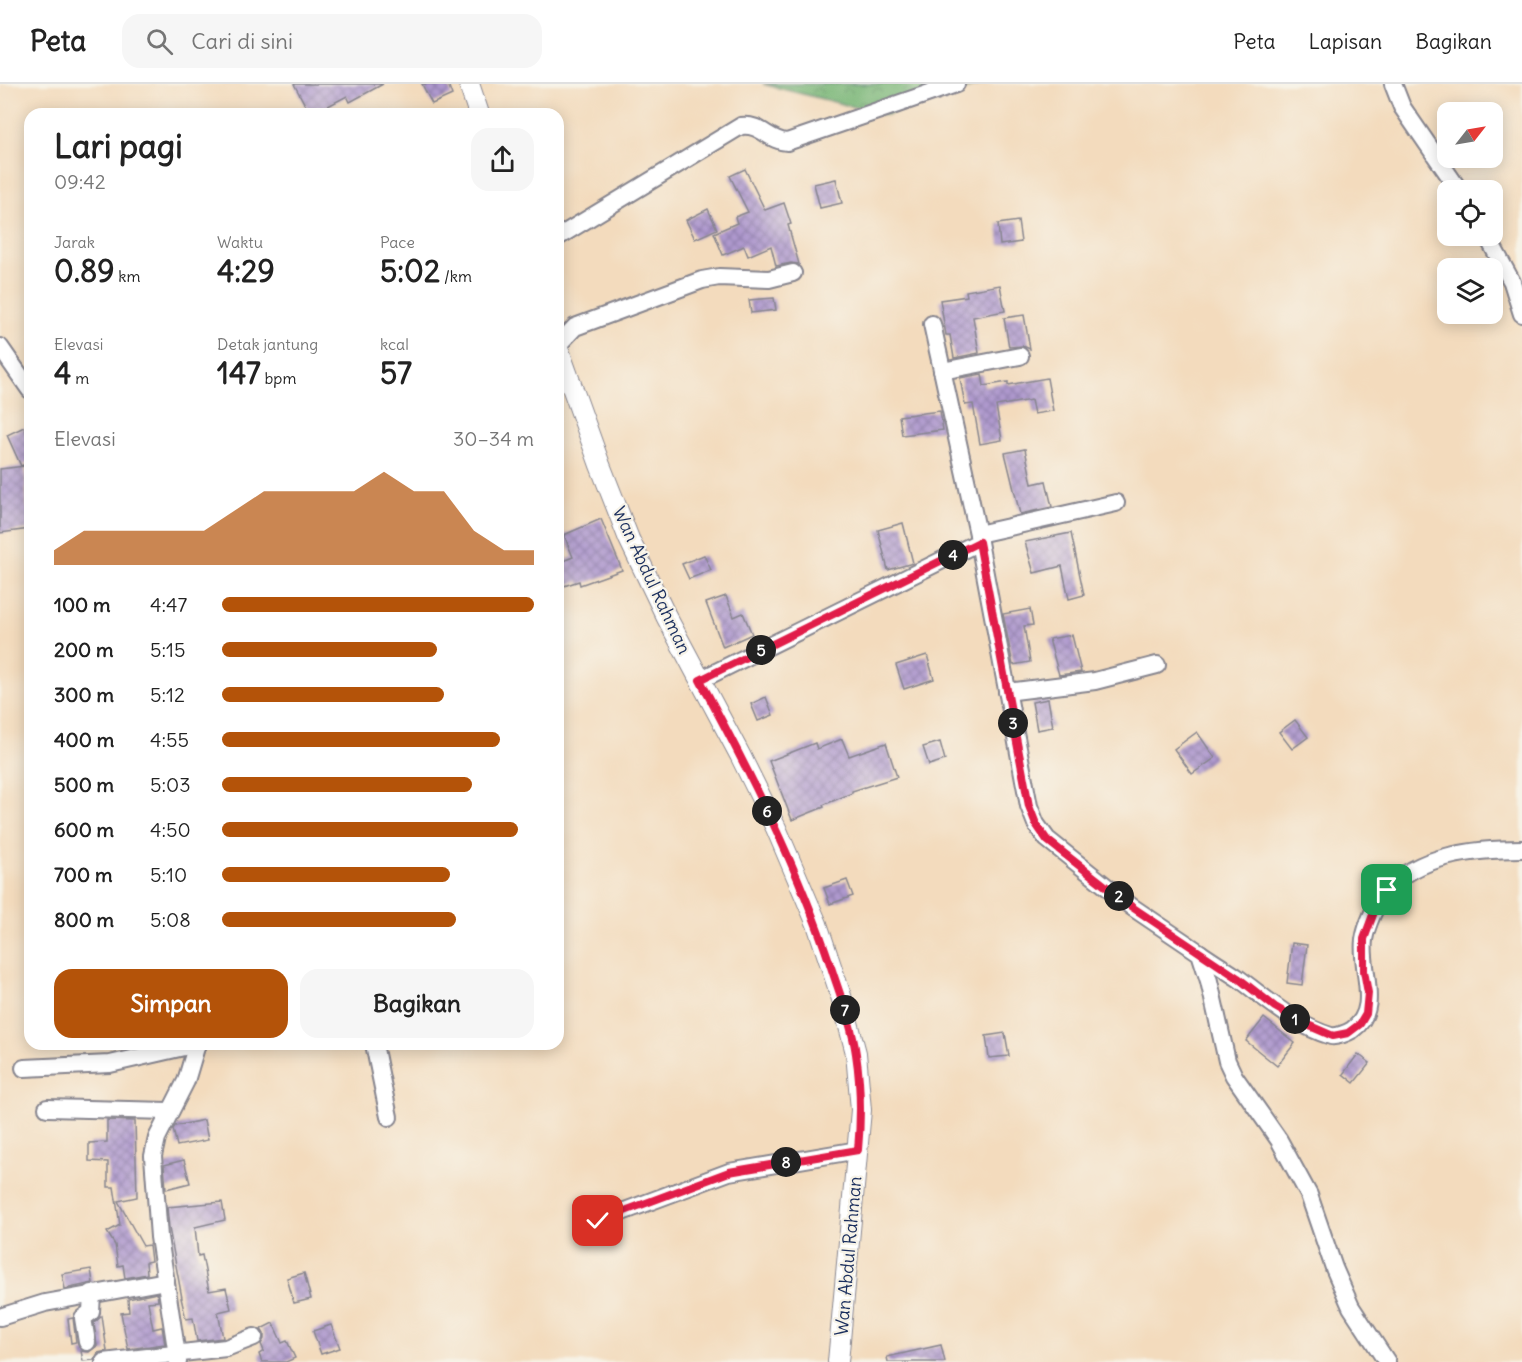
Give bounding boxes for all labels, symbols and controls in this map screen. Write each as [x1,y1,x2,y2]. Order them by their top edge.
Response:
search box [122,14,542,68]
text: Peta [30,23,86,59]
icon: search [143,25,176,58]
text: Cari di sini [191,27,293,55]
text: Peta [1233,28,1276,55]
text: Lapisan [1309,28,1382,55]
text: Bagikan [1415,28,1492,55]
north arrow [1437,102,1503,168]
map controls [1437,102,1503,324]
text: Lari pagi [54,125,183,167]
button: share [471,128,534,191]
text: 09:42 [54,169,106,194]
button: locate [1437,180,1503,246]
text: Jarak [54,232,95,252]
text: Waktu [217,232,263,252]
text: Pace [380,232,415,252]
text: 0.89 [54,252,114,290]
text: 4:29 [217,252,275,290]
text: 5:02 [380,252,440,290]
button: layers [1437,258,1503,324]
text: km [114,266,141,286]
text: /km [440,266,472,286]
text: Elevasi [54,334,103,354]
text: Detak jantung [217,334,318,354]
text: kcal [380,334,409,354]
text: 4 [54,354,71,392]
text: 147 [217,354,261,392]
text: 57 [380,354,412,392]
text: m [71,368,89,388]
text: bpm [261,368,296,388]
text: Elevasi [54,426,116,451]
text: 30–34 m [453,426,534,451]
street label: Wan Abdul Rahman [608,503,696,657]
pin: 4 [938,540,968,570]
text: 4 [948,545,958,565]
text: 100 m [54,592,111,617]
text: 4:47 [150,592,187,617]
pin: 5 [746,635,776,665]
text: 200 m [54,637,114,662]
text: 5:15 [150,637,185,662]
text: 5 [756,640,766,660]
text: 300 m [54,682,114,707]
text: 5:12 [150,682,185,707]
pin: 3 [998,708,1028,738]
text: 3 [1008,713,1018,733]
text: 400 m [54,727,114,752]
text: 4:55 [150,727,189,752]
text: 500 m [54,772,114,797]
text: 5:03 [150,772,191,797]
pin: 6 [752,796,782,826]
text: 6 [762,801,772,821]
text: 600 m [54,817,114,842]
text: 4:50 [150,817,191,842]
text: 700 m [54,862,112,887]
text: 5:10 [150,862,187,887]
pin [1361,864,1412,915]
icon: arrive [1370,873,1403,906]
pin: 2 [1104,881,1134,911]
text: 2 [1115,886,1123,906]
text: 800 m [54,907,114,932]
text: 5:08 [150,907,191,932]
button: Simpan [54,969,288,1038]
button: Bagikan [300,969,534,1038]
pin: 7 [830,995,860,1025]
text: 7 [841,1000,849,1020]
pin: 1 [1280,1004,1310,1034]
text: 1 [1292,1009,1298,1029]
pin: 8 [771,1147,801,1177]
text: 8 [781,1152,791,1172]
street label: Wan Abdul Rahman [830,1175,866,1337]
pin [572,1195,623,1246]
icon: check [581,1204,614,1237]

